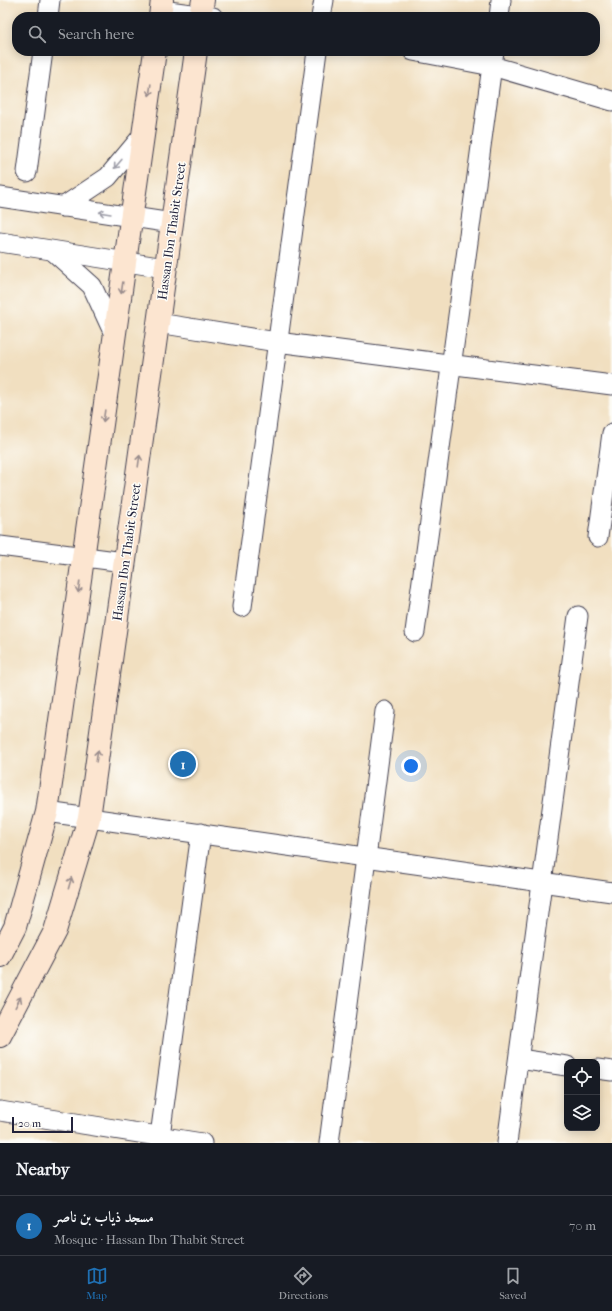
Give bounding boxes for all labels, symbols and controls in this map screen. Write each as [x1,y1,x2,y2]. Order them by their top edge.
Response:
search box [12,12,600,56]
icon: search [26,23,48,45]
text: Search here [58,25,134,43]
one-way arrow [146,83,154,96]
one-way arrow [114,159,123,169]
street label: Hassan Ibn Thabit Street [154,161,189,301]
one-way arrow [99,209,112,217]
one-way arrow [118,281,126,294]
one-way arrow [100,409,108,422]
one-way arrow [135,455,142,468]
street label: Hassan Ibn Thabit Street [109,482,144,622]
one-way arrow [75,580,83,593]
pin: 1 [170,749,196,779]
one-way arrow [93,750,101,763]
your location [401,756,421,776]
one-way arrow [66,877,74,890]
one-way arrow [15,996,22,1008]
map controls [564,1059,600,1131]
button: locate [564,1059,600,1095]
button: layers [564,1095,600,1131]
scale bar [12,1115,73,1134]
text: 20 m [18,1117,41,1130]
text: Nearby [16,1159,70,1179]
text: مسجد ذياب بن ناصر [54,1208,154,1226]
text: 1 [27,1218,31,1233]
text: 70 m [569,1218,596,1233]
text: Mosque · Hassan Ibn Thabit Street [54,1232,245,1247]
tab: Map [86,1265,108,1302]
tab: Directions [279,1265,328,1302]
tab: Saved [499,1265,526,1302]

